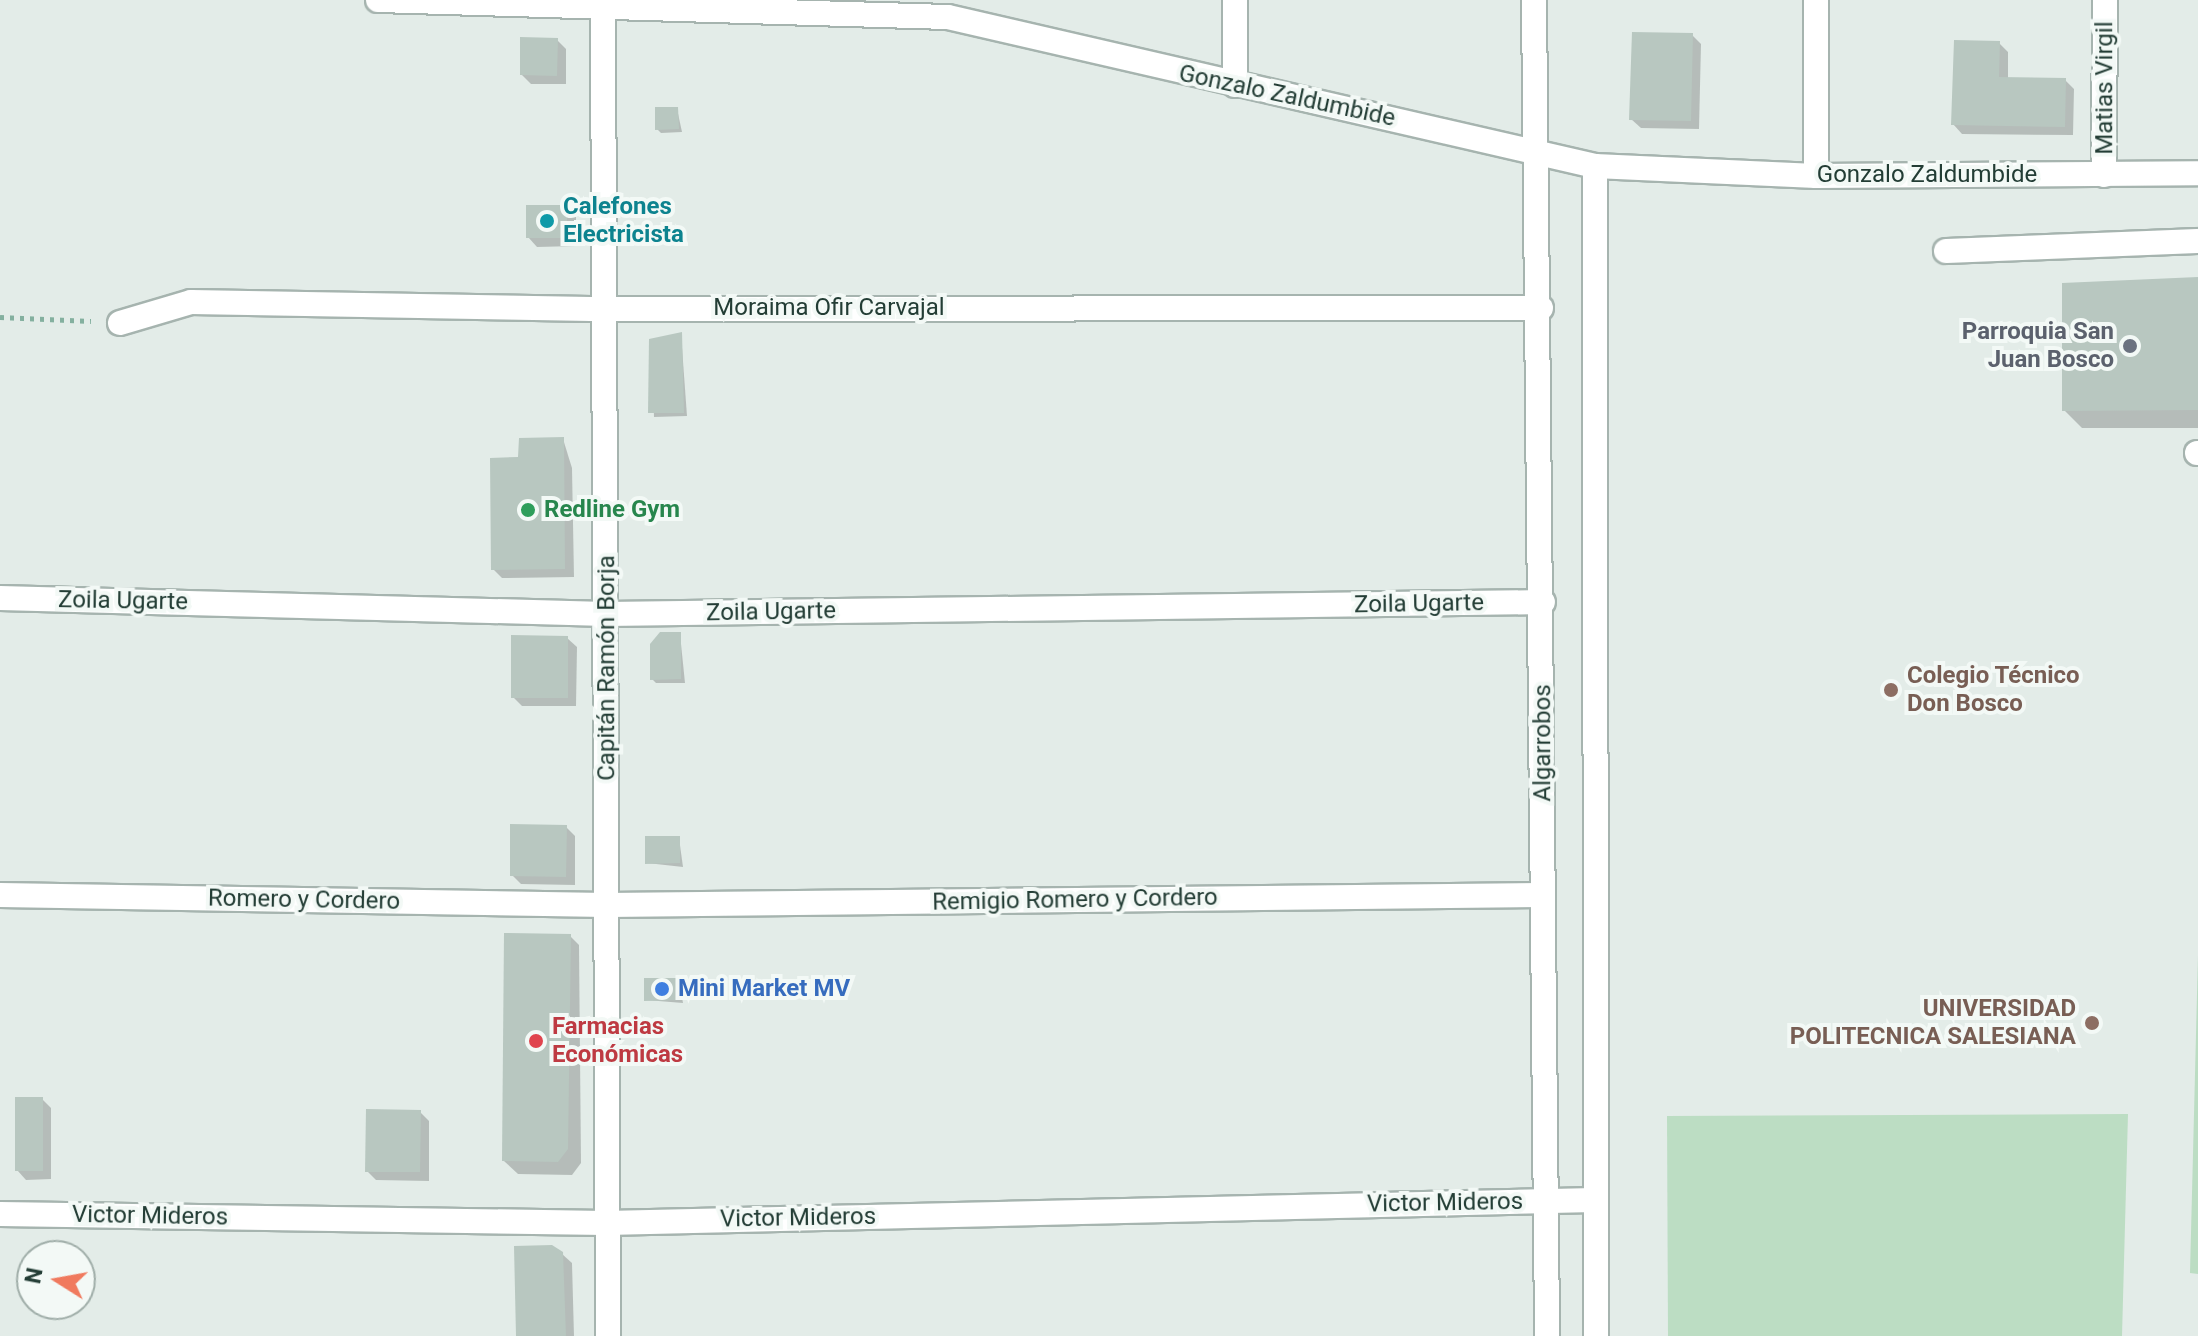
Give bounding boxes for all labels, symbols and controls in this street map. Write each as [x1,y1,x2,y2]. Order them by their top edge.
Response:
street label: Matias Virgil [2091,21,2119,155]
street label: Gonzalo Zaldumbide [1176,59,1398,133]
street label: Gonzalo Zaldumbide [1817,161,2037,189]
place label: Calefones Electricista [563,193,684,249]
marker: Calefones Electricista [538,212,556,230]
street label: Moraima Ofir Carvajal [713,294,945,322]
place label: Parroquia San Juan Bosco [1962,318,2114,374]
marker: Parroquia San Juan Bosco [2121,337,2139,355]
place label: Redline Gym [544,496,680,524]
marker: Redline Gym [519,501,537,519]
street label: Capitán Ramón Borja [593,555,621,781]
street label: Zoila Ugarte [58,585,188,617]
street label: Zoila Ugarte [1354,588,1484,620]
street label: Zoila Ugarte [706,596,836,628]
place label: Colegio Técnico Don Bosco [1907,662,2080,718]
marker: Colegio Técnico Don Bosco [1882,681,1900,699]
street label: Algarrobos [1529,684,1557,802]
street label: Remigio Romero y Cordero [932,883,1218,917]
street label: Romero y Cordero [208,884,400,916]
place label: Mini Market MV [678,975,850,1003]
marker: Mini Market MV [653,980,671,998]
place label: UNIVERSIDAD POLITECNICA SALESIANA [1790,995,2076,1051]
place label: Farmacias Económicas [552,1013,683,1069]
marker: UNIVERSIDAD POLITECNICA SALESIANA [2083,1014,2101,1032]
marker: Farmacias Económicas [527,1032,545,1050]
street label: Victor Mideros [1367,1187,1523,1219]
street label: Victor Mideros [72,1200,228,1232]
street label: Victor Mideros [720,1202,876,1234]
north arrow [16,1240,96,1320]
text: N [20,1266,48,1286]

